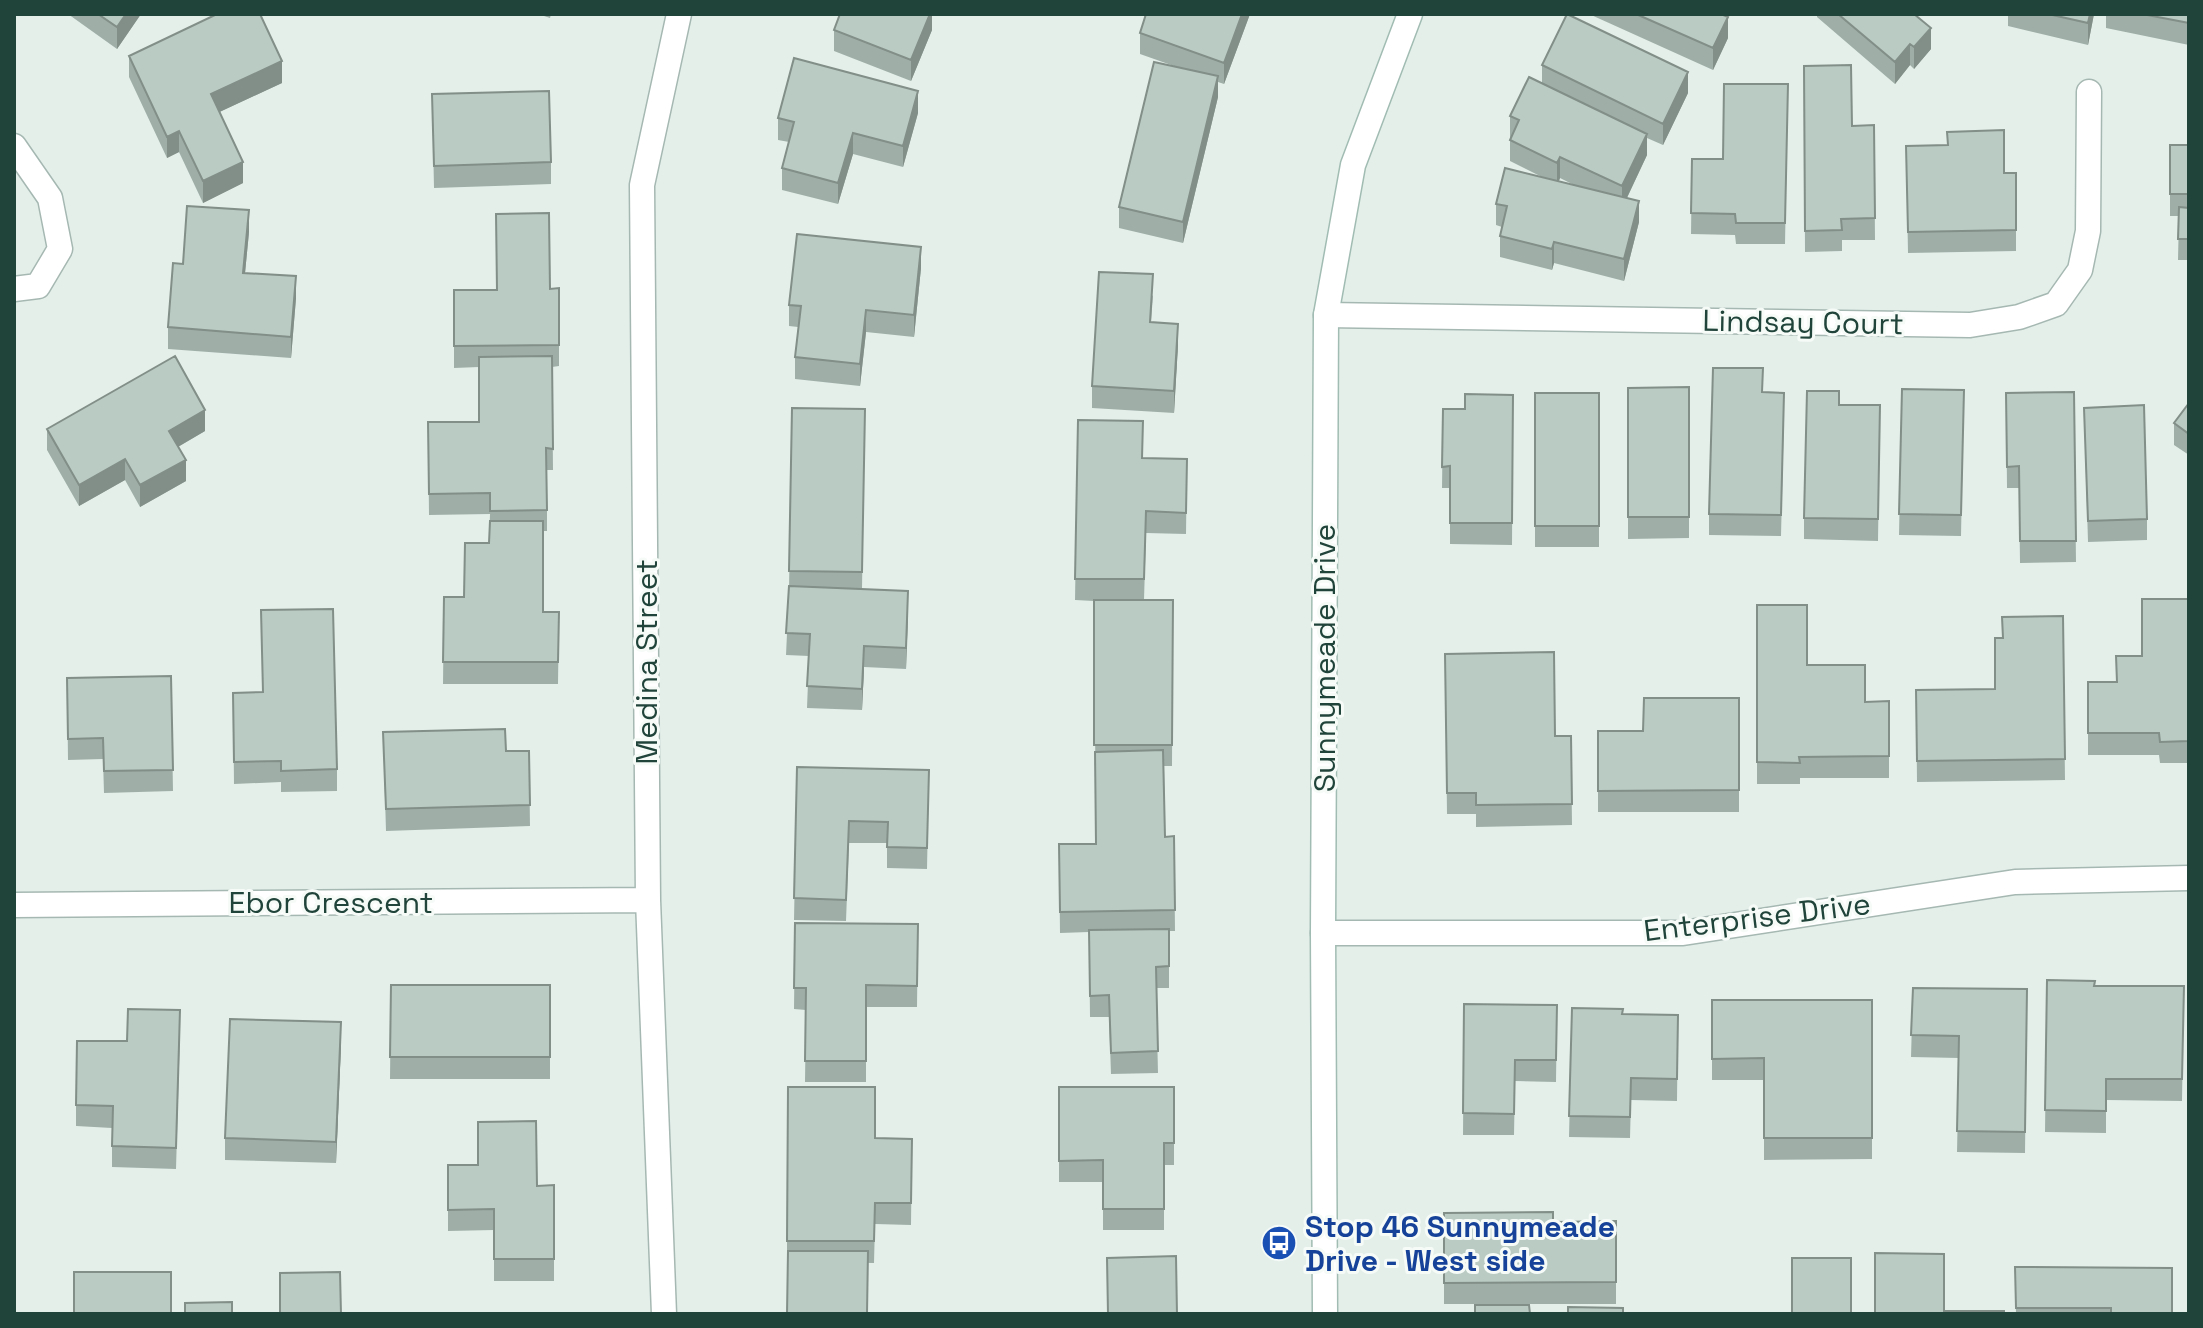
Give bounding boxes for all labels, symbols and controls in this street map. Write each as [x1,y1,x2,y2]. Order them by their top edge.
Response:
street label: Lindsay Court [1702,301,1904,343]
street label: Sunnymeade Drive [1305,524,1344,792]
street label: Medina Street [627,559,666,765]
street label: Ebor Crescent [229,883,433,922]
street label: Enterprise Drive [1641,884,1873,950]
place label: Stop 46 Sunnymeade Drive - West side [1305,1207,1615,1280]
bus stop icon: Stop 46 Sunnymeade Drive - West side [1260,1224,1298,1262]

